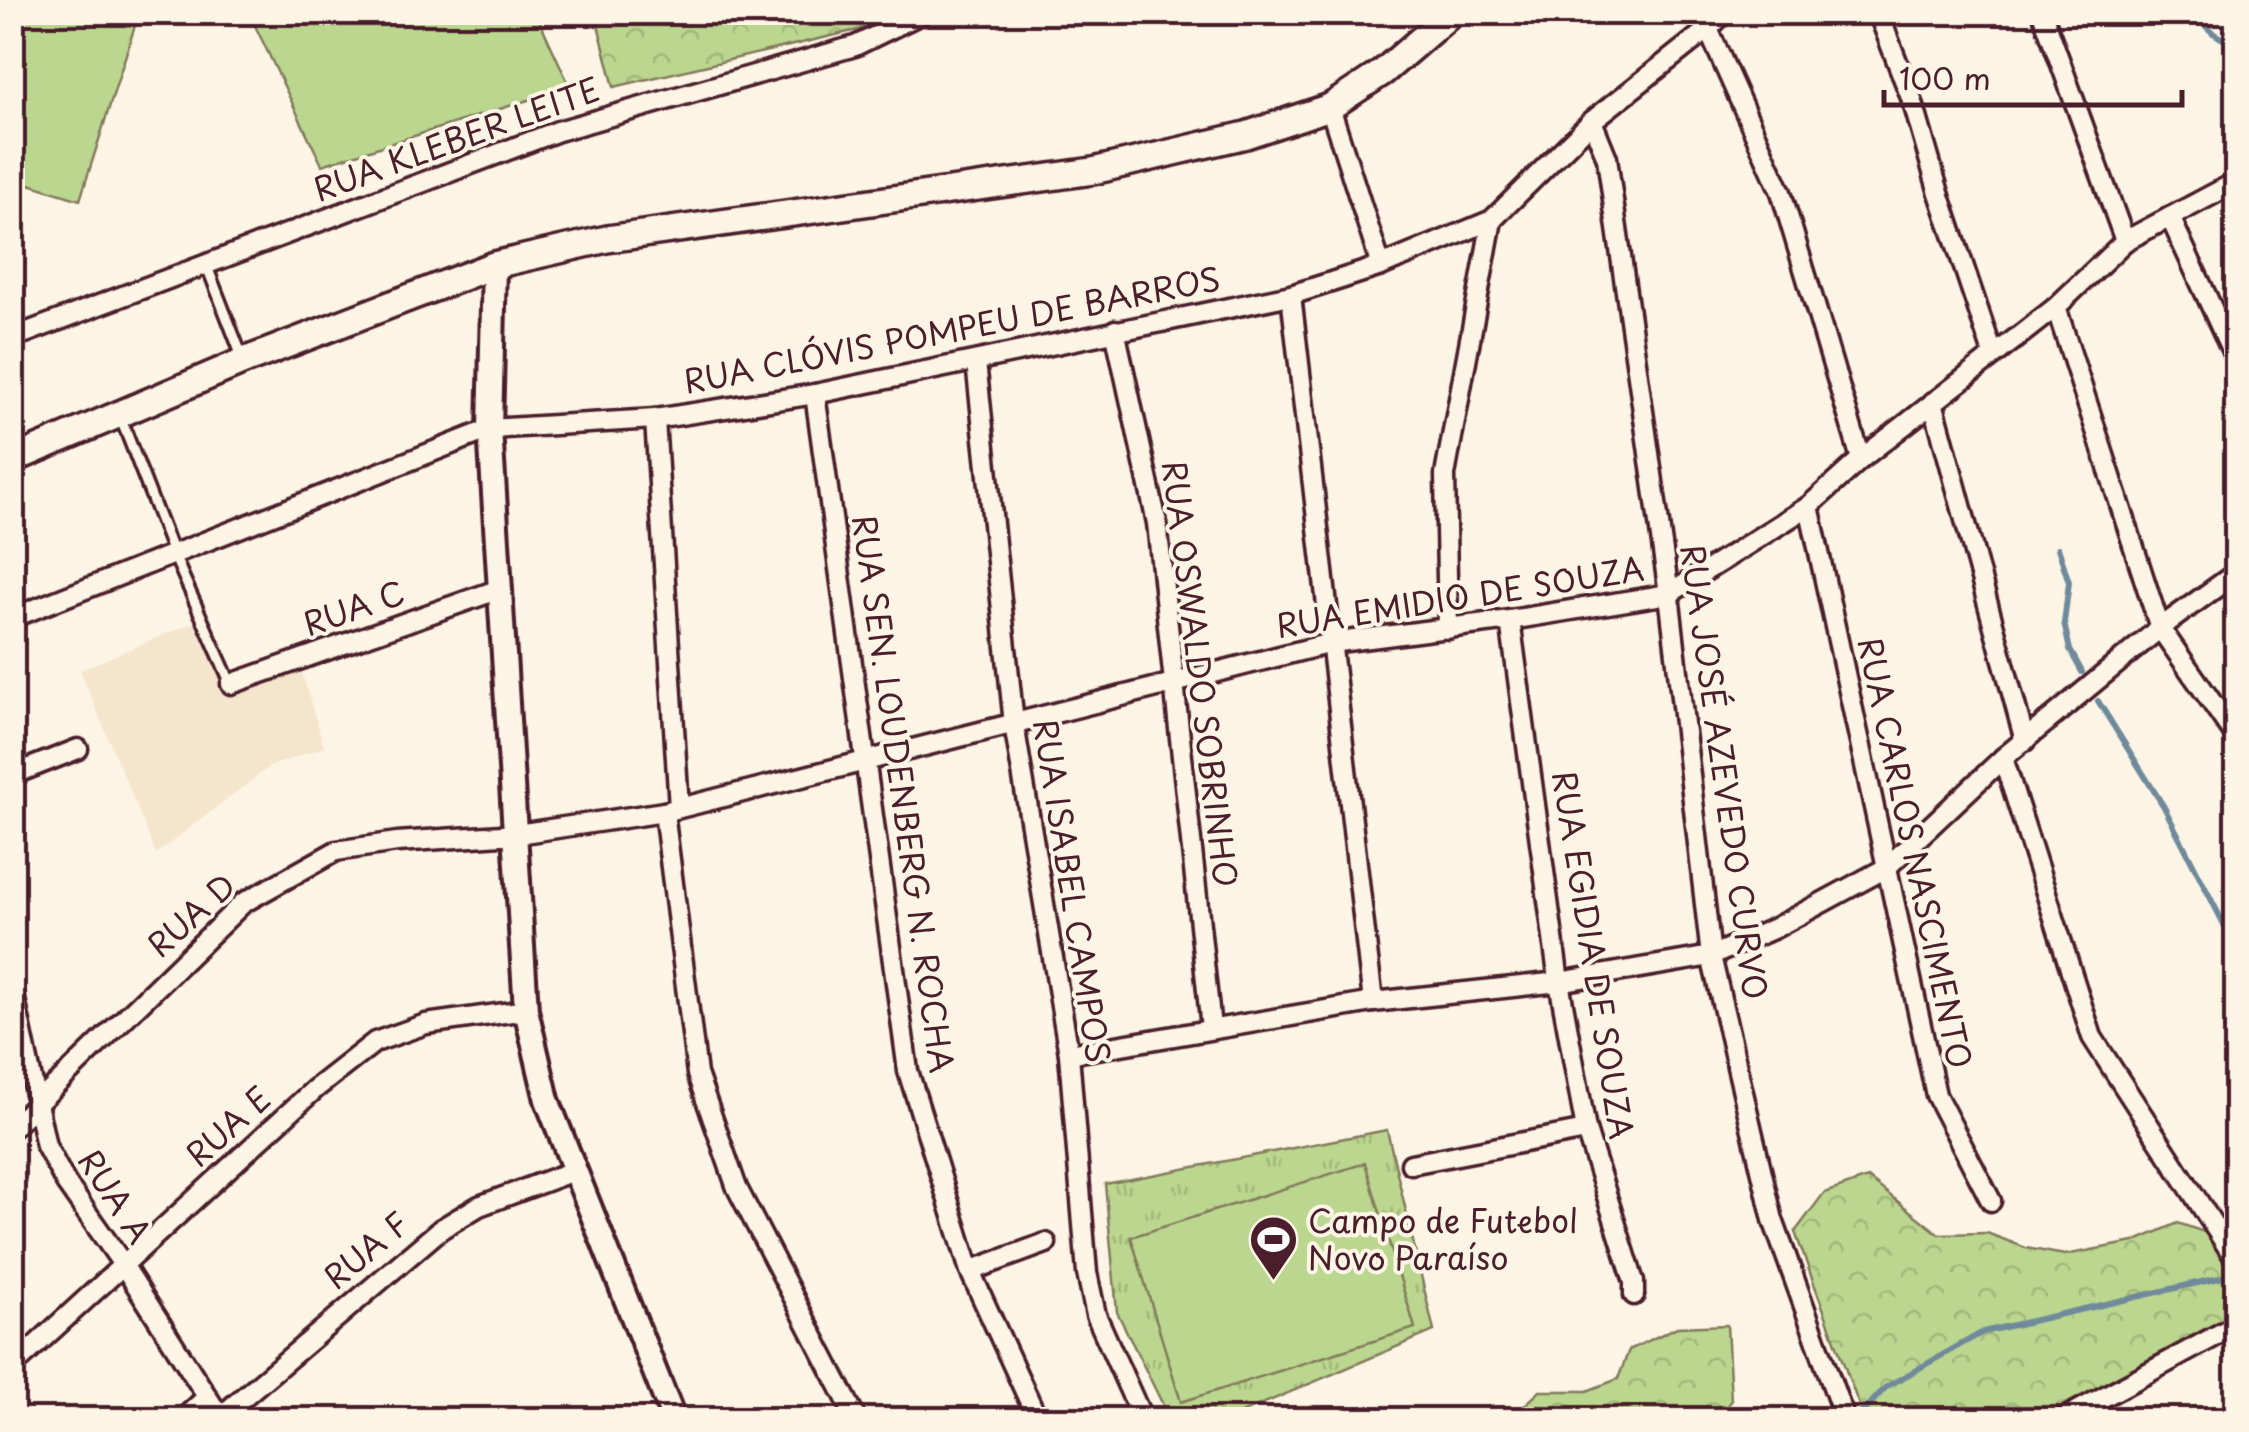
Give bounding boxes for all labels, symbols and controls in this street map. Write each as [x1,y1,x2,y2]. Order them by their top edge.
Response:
scale bar [1884,45,2182,107]
text: 100 m [1899,55,1991,100]
street label: RUA KLEBER LEITE [306,64,607,212]
street label: RUA CLÓVIS POMPEU DE BARROS [679,253,1224,405]
street label: RUA OSWALDO SOBRINHO [1151,458,1251,890]
street label: RUA SEN. LOUDENBERG N. ROCHA [841,512,967,1076]
street label: RUA JOSÉ AZEVEDO CURVO [1669,541,1781,1002]
street label: RUA EMIDIO DE SOUZA [1272,543,1647,649]
street label: RUA C [296,567,411,647]
street label: RUA CARLOS NASCIMENTO [1847,633,1985,1072]
street label: RUA ISABEL CAMPOS [1022,715,1124,1066]
street label: RUA EGIDIA DE SOUZA [1541,767,1647,1142]
street label: RUA D [136,862,246,967]
street label: RUA E [174,1074,281,1177]
street label: RUA A [67,1139,164,1253]
place label: Campo de Futebol Novo Paraíso [1308,1196,1578,1281]
street label: RUA F [313,1199,419,1299]
sports icon: Campo de Futebol Novo Paraíso [1247,1214,1299,1282]

